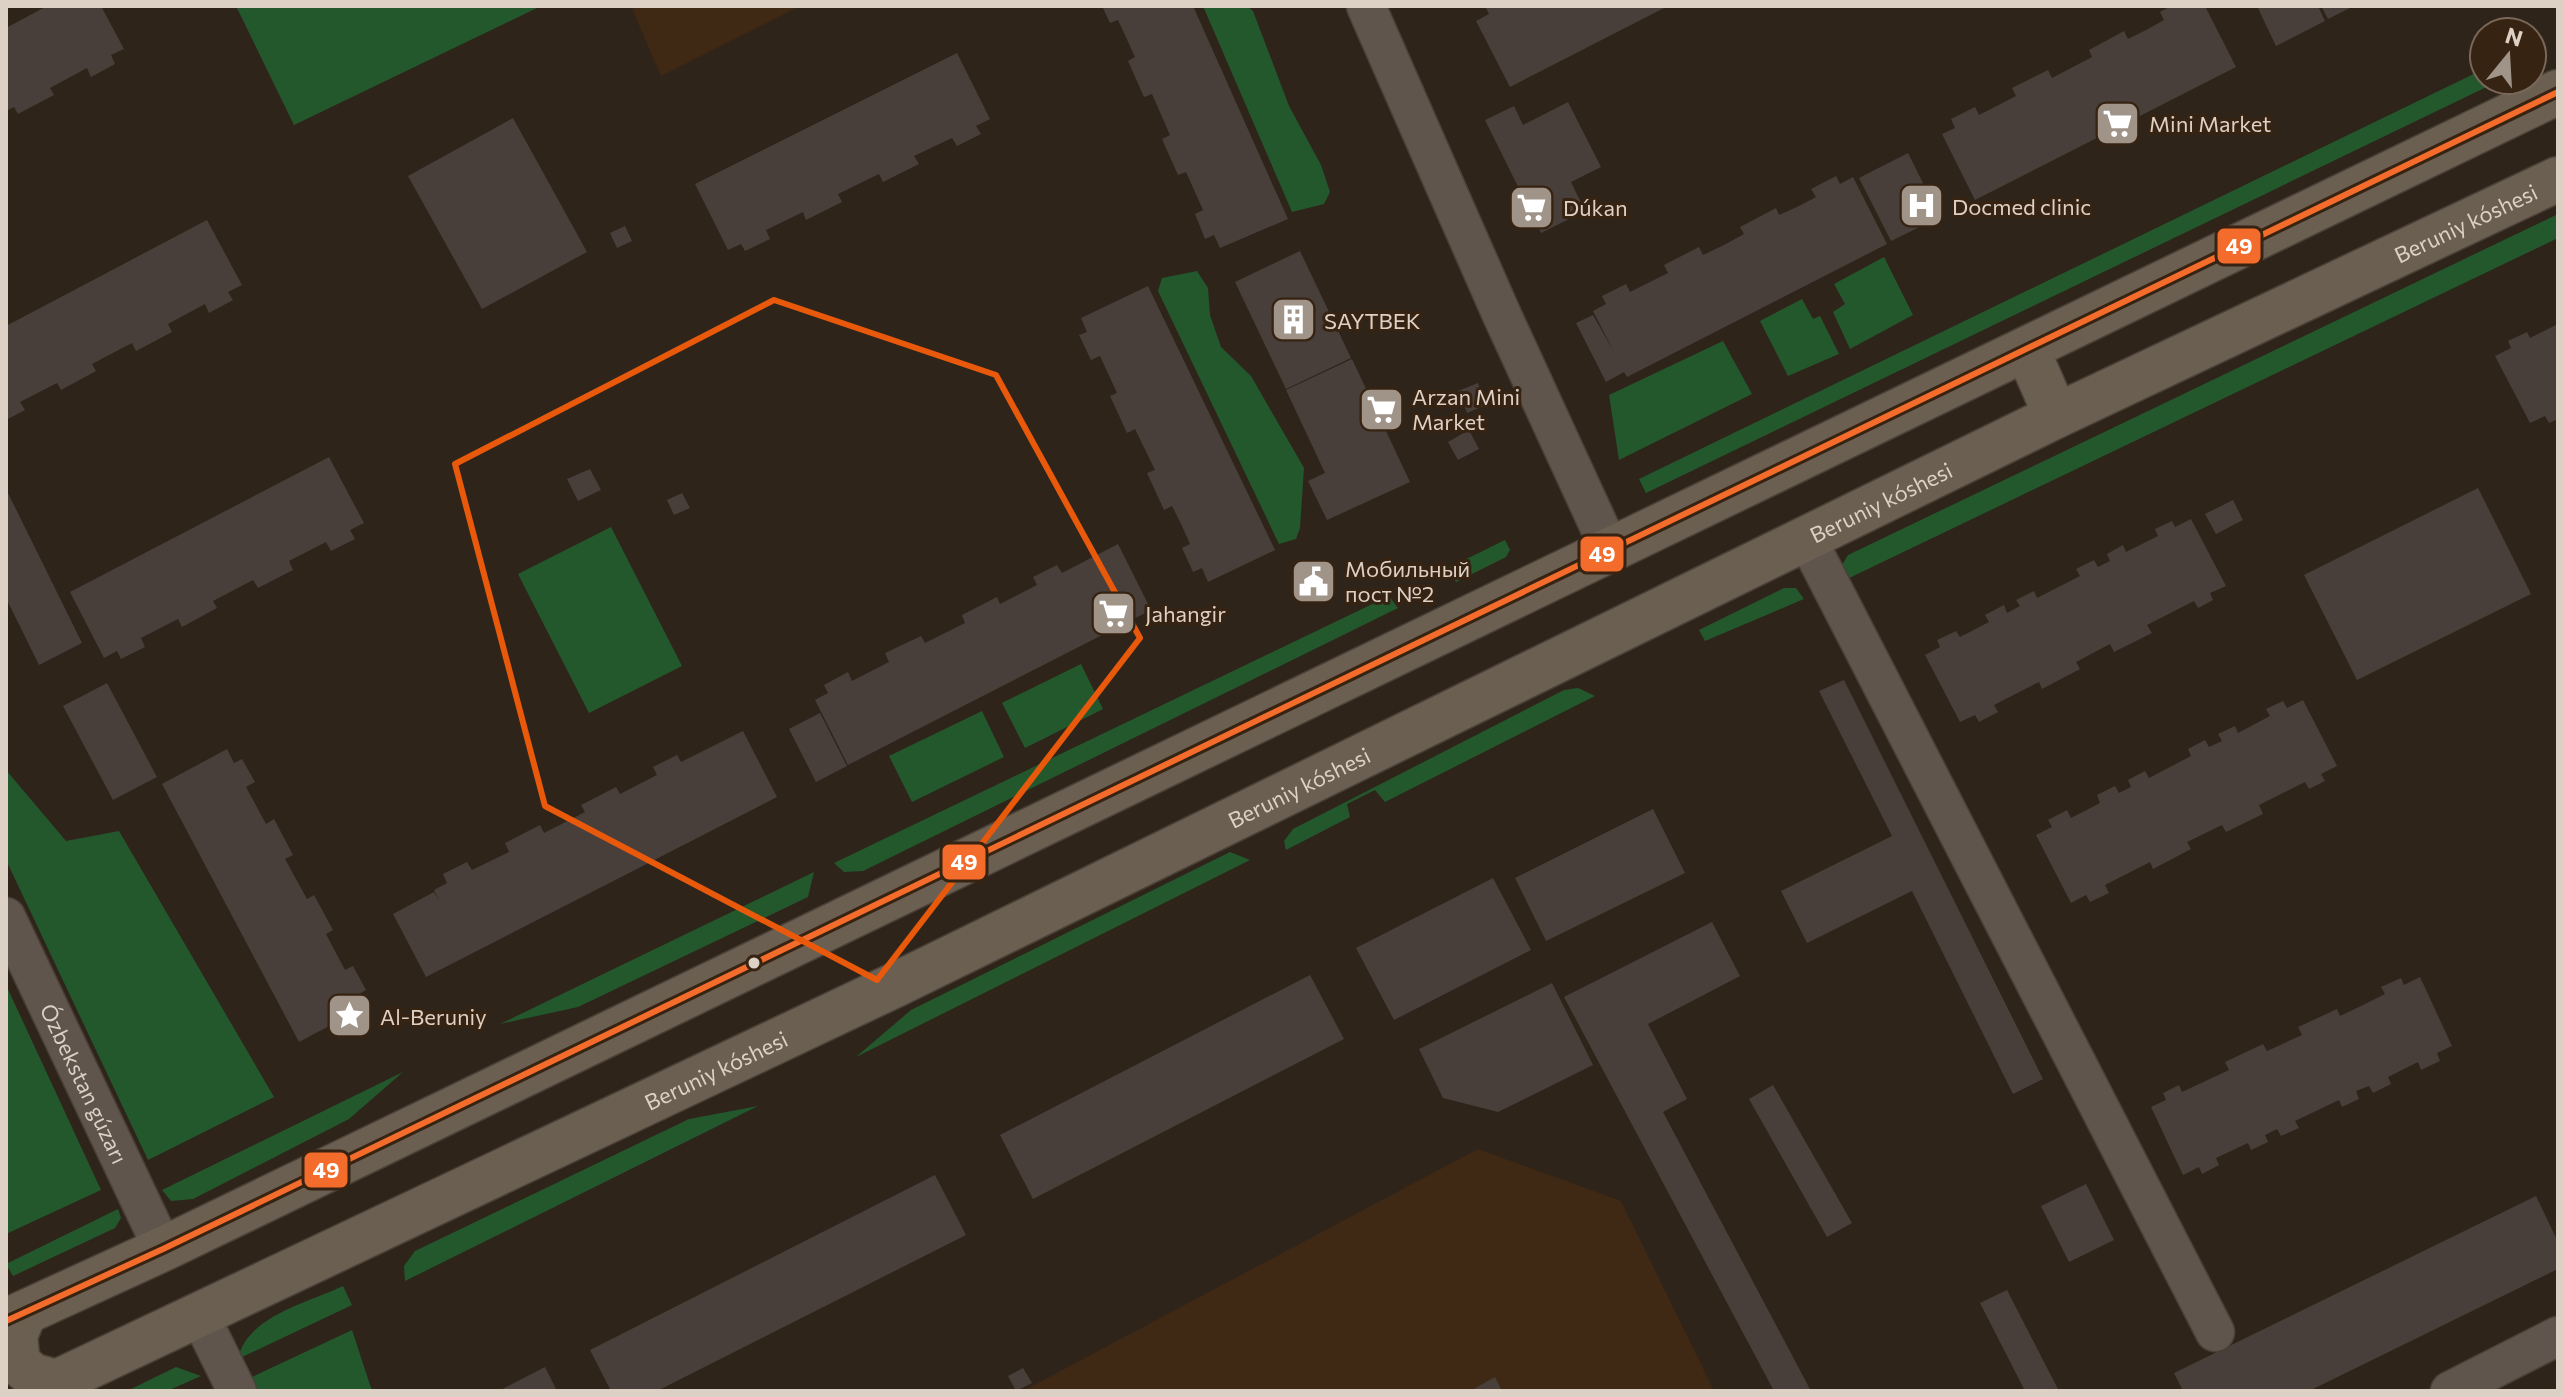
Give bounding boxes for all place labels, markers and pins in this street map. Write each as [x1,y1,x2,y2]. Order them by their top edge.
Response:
supermarket icon: Mini Market [2094,99,2142,147]
place label: Mini Market [2149,110,2271,137]
hospital icon: Docmed clinic [1897,182,1945,230]
supermarket icon: Dúkan [1508,183,1556,231]
place label: Docmed clinic [1952,193,2091,220]
place label: Dúkan [1563,194,1628,221]
building icon: SAYTBEK [1269,296,1317,344]
place label: SAYTBEK [1324,307,1421,334]
place label: Arzan Mini Market [1412,383,1520,435]
supermarket icon: Arzan Mini Market [1357,385,1405,433]
place label: Мобильный пост №2 [1345,555,1470,607]
public building icon: Мобильный пост №2 [1290,557,1338,605]
supermarket icon: Jahangir [1090,589,1138,637]
place label: Jahangir [1145,600,1226,627]
unlabelled marker [746,955,762,971]
place icon: Al-Beruniy [325,992,373,1040]
place label: Al-Beruniy [380,1003,487,1030]

